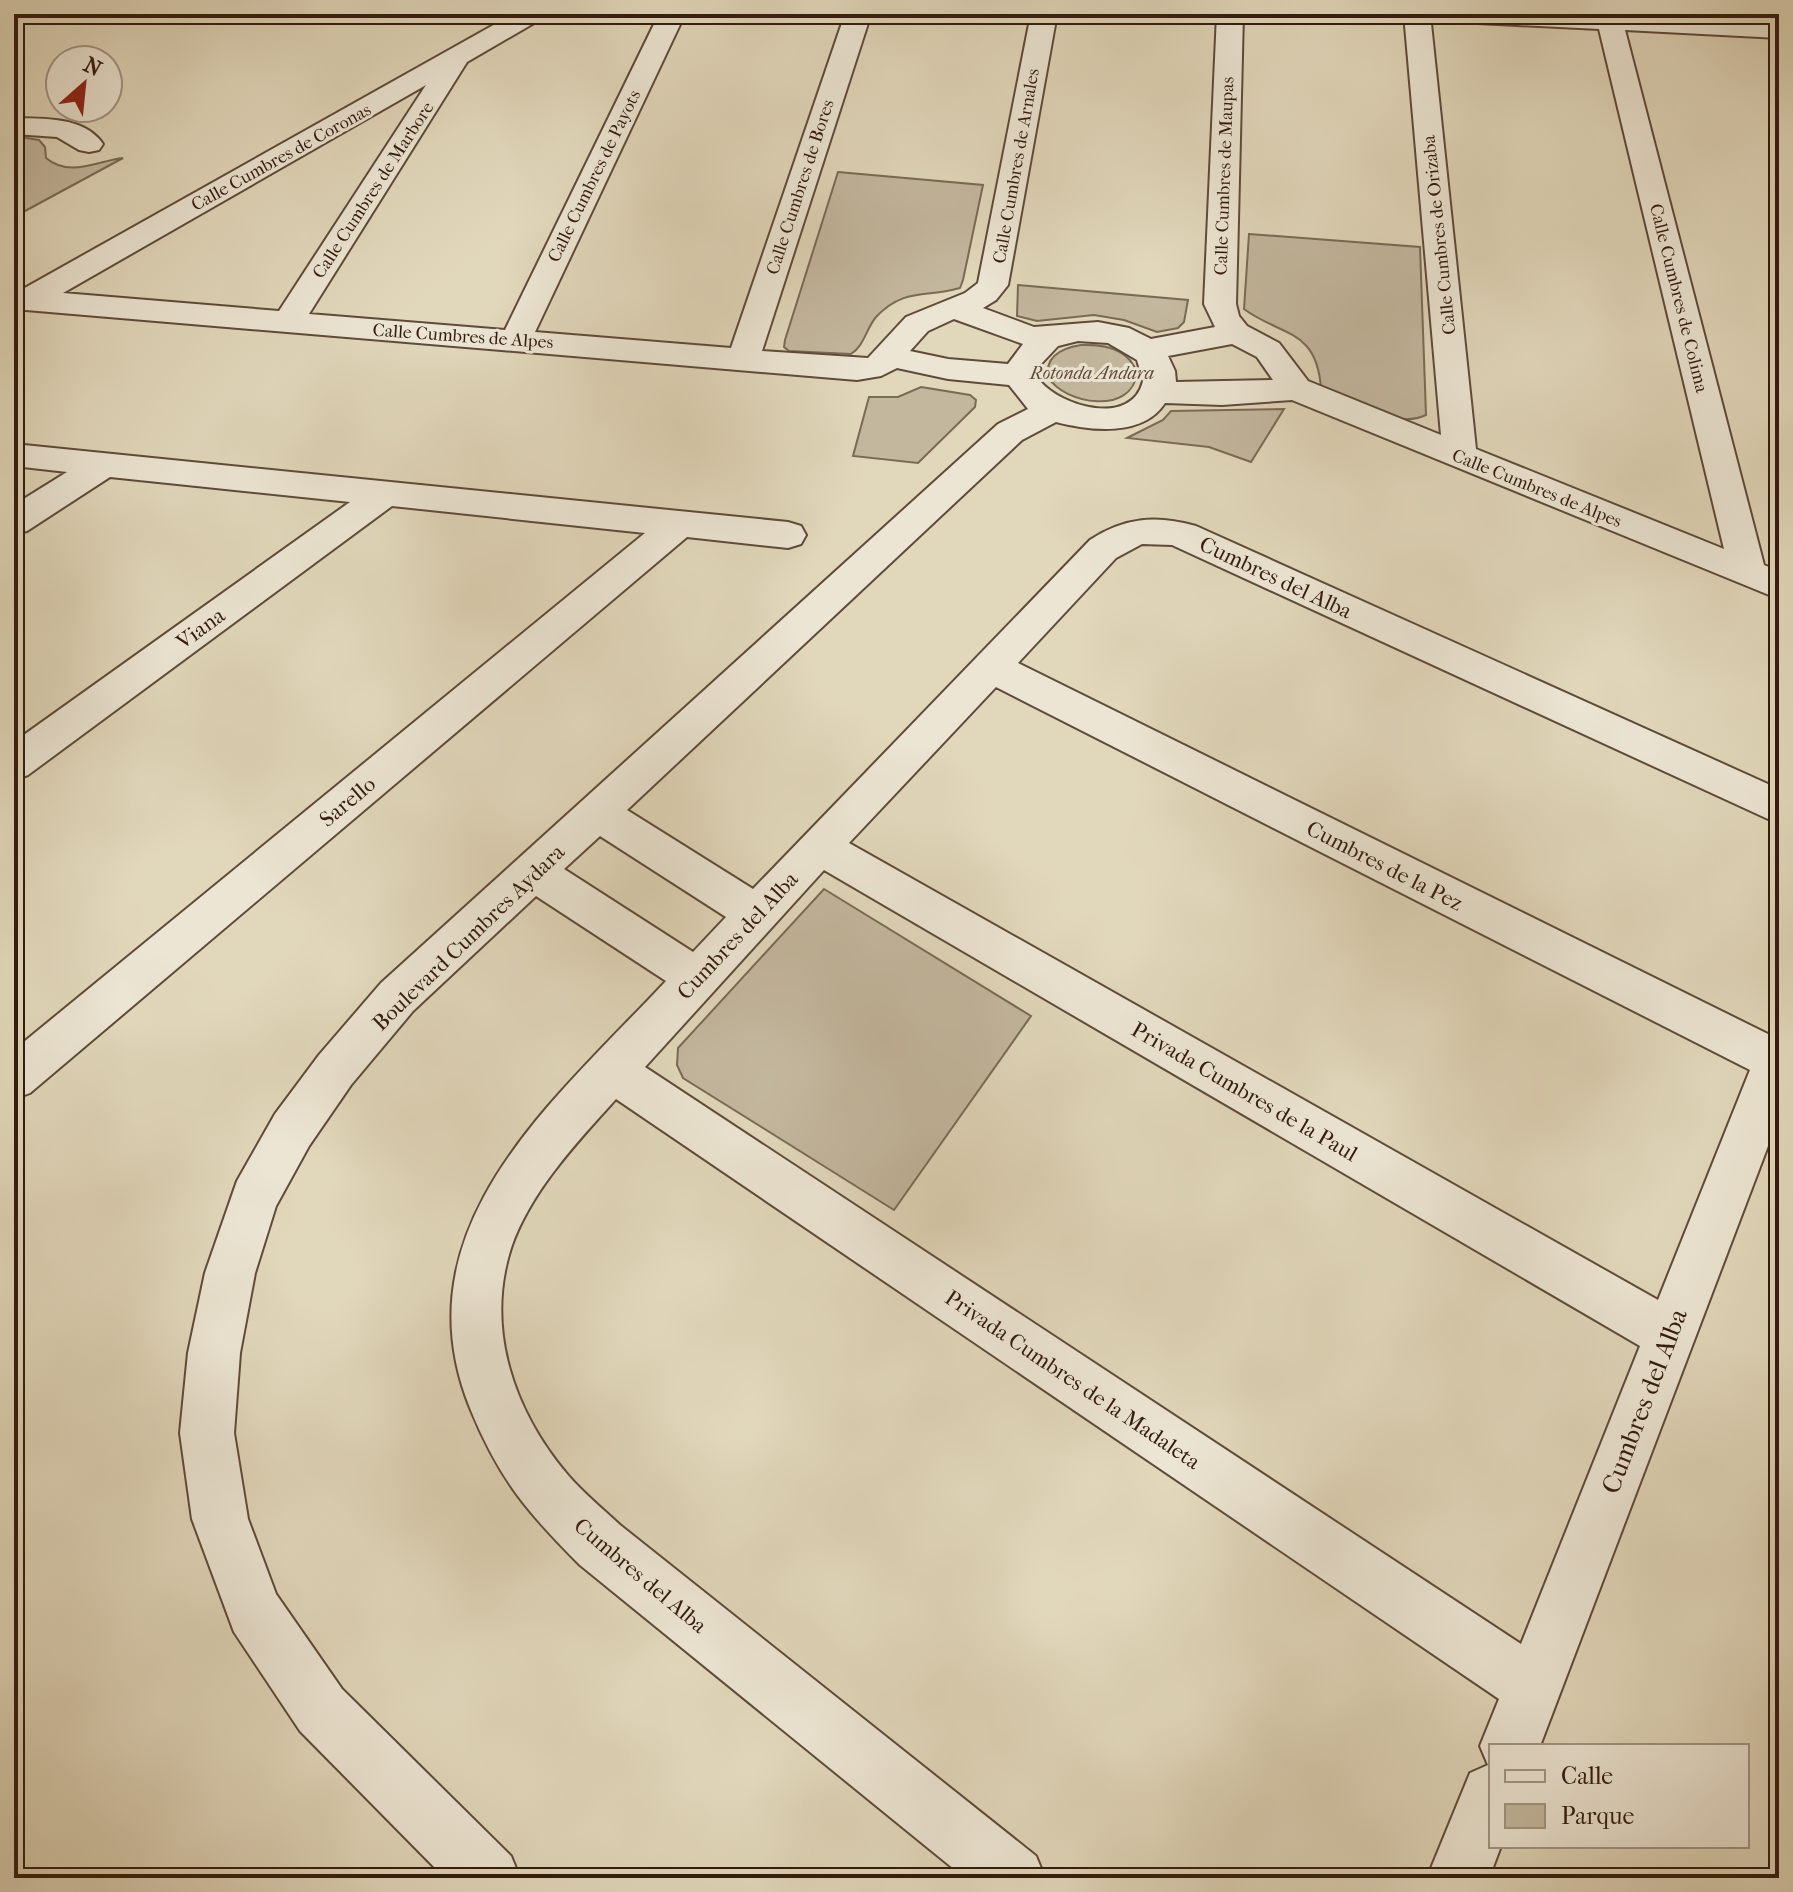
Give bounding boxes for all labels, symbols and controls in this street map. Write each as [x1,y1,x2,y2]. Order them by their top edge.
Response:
north arrow [44,44,124,124]
text: N [79,52,106,83]
street label: Calle Cumbres de Arnales [989,67,1044,265]
street label: Calle Cumbres de Maupas [1211,76,1238,276]
street label: Calle Cumbres de Payots [544,86,645,266]
street label: Calle Cumbres de Bores [762,97,839,277]
street label: Calle Cumbres de Marbore [308,98,438,283]
street label: Calle Cumbres de Coronas [188,99,375,216]
street label: Calle Cumbres de Orizaba [1419,134,1460,336]
street label: Calle Cumbres de Colima [1645,202,1712,395]
street label: Calle Cumbres de Alpes [372,320,554,353]
park label: Rotonda Andara [1029,363,1154,384]
street label: Calle Cumbres de Alpes [1449,445,1625,532]
street label: Cumbres del Alba [1195,531,1357,625]
street label: Viana [170,602,231,656]
street label: Sarello [314,771,381,833]
street label: Cumbres de la Pez [1302,815,1467,917]
street label: Boulevard Cumbres Aydara [367,839,571,1036]
street label: Cumbres del Alba [672,866,804,1005]
street label: Privada Cumbres de la Paul [1127,1016,1362,1167]
street label: Privada Cumbres de la Madaleta [940,1285,1206,1476]
street label: Cumbres del Alba [1595,1304,1694,1498]
street label: Cumbres del Alba [569,1513,713,1639]
legend [1489,1744,1749,1848]
text: Calle [1561,1762,1613,1790]
text: Parque [1561,1802,1634,1830]

